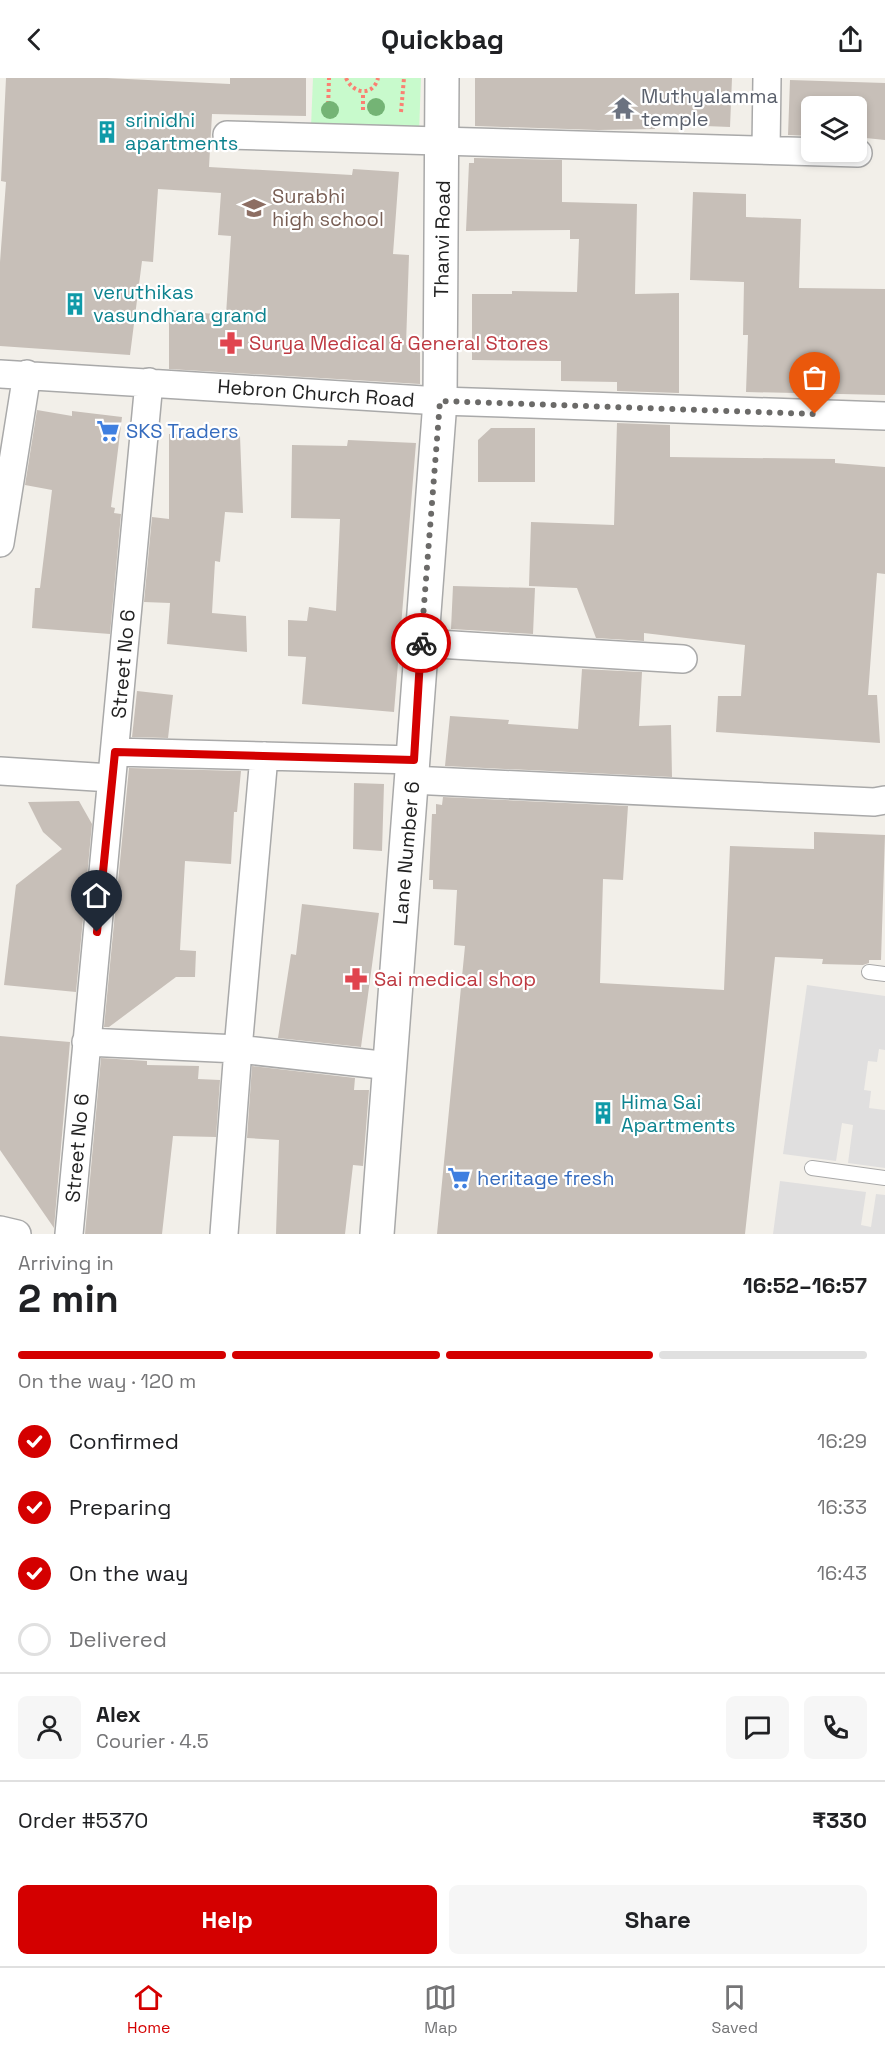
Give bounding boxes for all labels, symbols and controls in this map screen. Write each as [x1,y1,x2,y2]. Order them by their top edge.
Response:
text: Quickbag [381,22,504,57]
icon: back [18,23,51,56]
icon: share [834,23,867,56]
place label: Muthyalamma temple [641,83,778,132]
temple icon: Muthyalamma temple [610,95,636,121]
map controls [801,96,867,162]
button: layers [801,96,867,162]
place label: srinidhi apartments [125,107,238,156]
building icon: srinidhi apartments [94,119,120,145]
street label: Thanvi Road [428,180,456,298]
place label: Surabhi high school [272,183,384,232]
school or university icon: Surabhi high school [241,195,267,221]
place label: veruthikas vasundhara grand [93,279,267,328]
building icon: veruthikas vasundhara grand [62,291,88,317]
pharmacy icon: Surya Medical & General Stores [218,330,244,356]
place label: Surya Medical & General Stores [249,330,548,356]
pin [789,352,840,414]
icon: bag [798,361,831,394]
street label: Hebron Church Road [217,373,415,413]
supermarket icon: SKS Traders [95,418,121,444]
place label: SKS Traders [126,418,239,444]
street label: Street No 6 [105,608,141,720]
courier [391,613,451,673]
icon: bike [405,627,438,660]
street label: Lane Number 6 [387,780,425,926]
pin [71,870,122,932]
icon: home [80,879,113,912]
pharmacy icon: Sai medical shop [343,966,369,992]
place label: Sai medical shop [374,966,536,992]
place label: Hima Sai Apartments [621,1089,735,1138]
street label: Street No 6 [59,1092,95,1204]
building icon: Hima Sai Apartments [590,1100,616,1126]
supermarket icon: heritage fresh [446,1165,472,1191]
place label: heritage fresh [477,1165,614,1191]
text: Arriving in [18,1250,114,1276]
text: 16:52–16:57 [743,1271,867,1299]
text: 2 min [18,1274,119,1323]
text: On the way · 120 m [18,1368,196,1394]
icon: check [18,1425,51,1458]
text: Confirmed [69,1427,179,1455]
text: 16:29 [817,1428,867,1454]
icon: check [18,1491,51,1524]
text: Preparing [69,1493,171,1521]
text: 16:33 [817,1494,867,1520]
icon: check [18,1557,51,1590]
text: On the way [69,1559,188,1587]
text: 16:43 [817,1560,867,1586]
text: Delivered [69,1625,167,1653]
button: person [18,1696,81,1759]
button: chat [726,1696,789,1759]
button: phone [804,1696,867,1759]
text: Alex [96,1700,141,1728]
text: Courier · 4.5 [96,1728,209,1754]
text: Order #5370 [18,1806,148,1834]
text: ₹330 [812,1806,867,1834]
button: Help [18,1885,437,1954]
button: Share [449,1885,867,1954]
tab: Home [127,1981,171,2038]
tab: Map [424,1981,458,2038]
tab: Saved [711,1981,758,2038]

